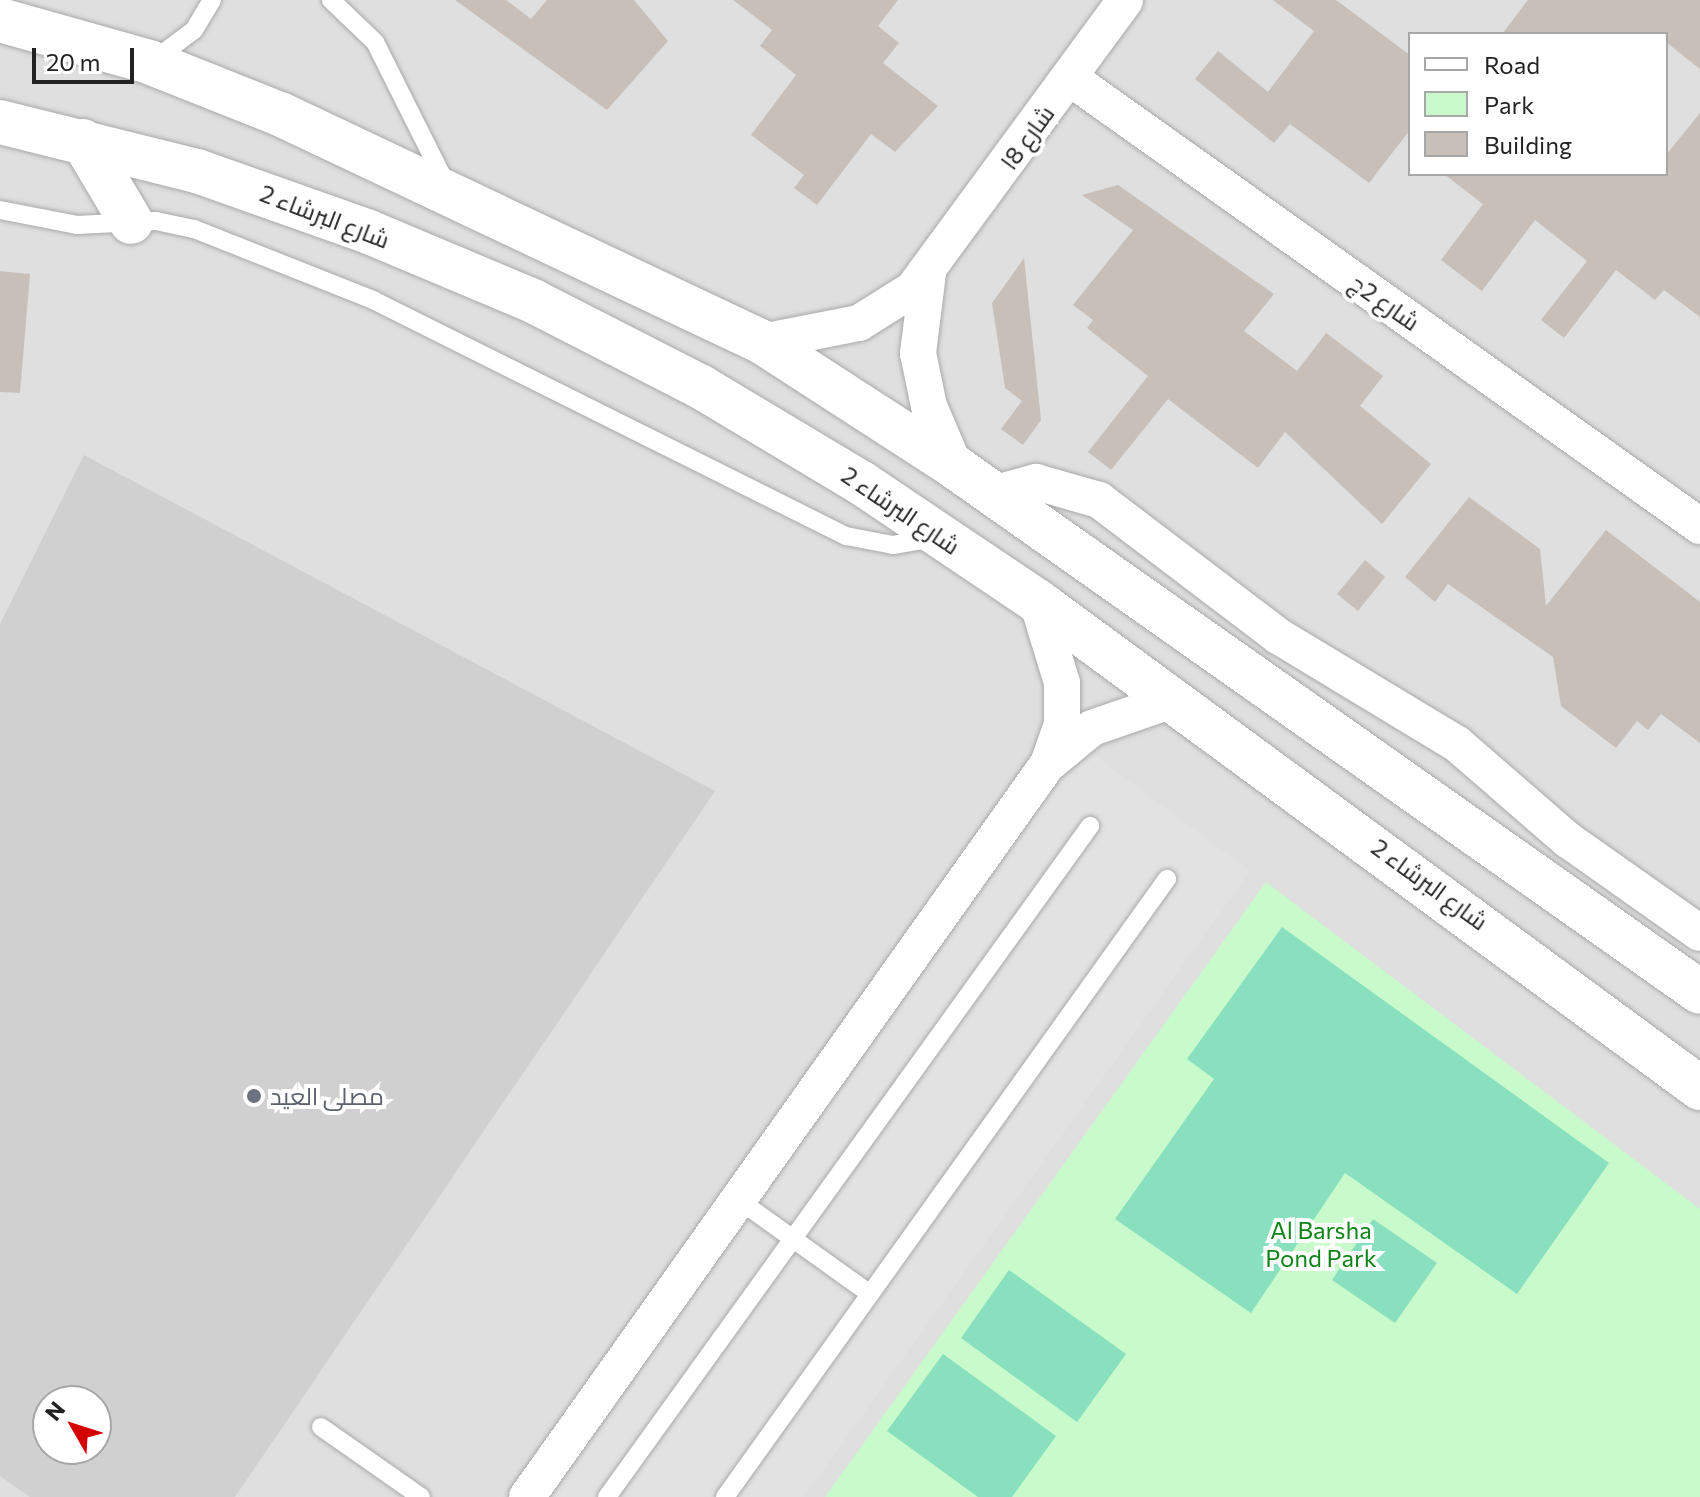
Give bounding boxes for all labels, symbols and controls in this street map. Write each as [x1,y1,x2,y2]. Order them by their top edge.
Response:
scale bar [36,32,138,82]
legend [1408,32,1668,176]
text: 20 m [46,47,100,76]
text: Road [1484,50,1540,79]
text: Park [1484,90,1534,119]
street label: شارع 8ا [994,99,1060,175]
text: Building [1484,130,1572,159]
street label: شارع البرشاء 2 [256,178,394,254]
street label: شارع 2ج [1345,268,1425,336]
street label: شارع البرشاء 2 [836,460,966,560]
street label: شارع البرشاء 2 [1366,832,1494,936]
place label: مصلى العيد [270,1082,384,1110]
marker: مصلى العيد [245,1087,263,1105]
park label: Al Barsha Pond Park [1265,1216,1377,1272]
north arrow [32,1385,112,1465]
text: N [39,1396,70,1426]

